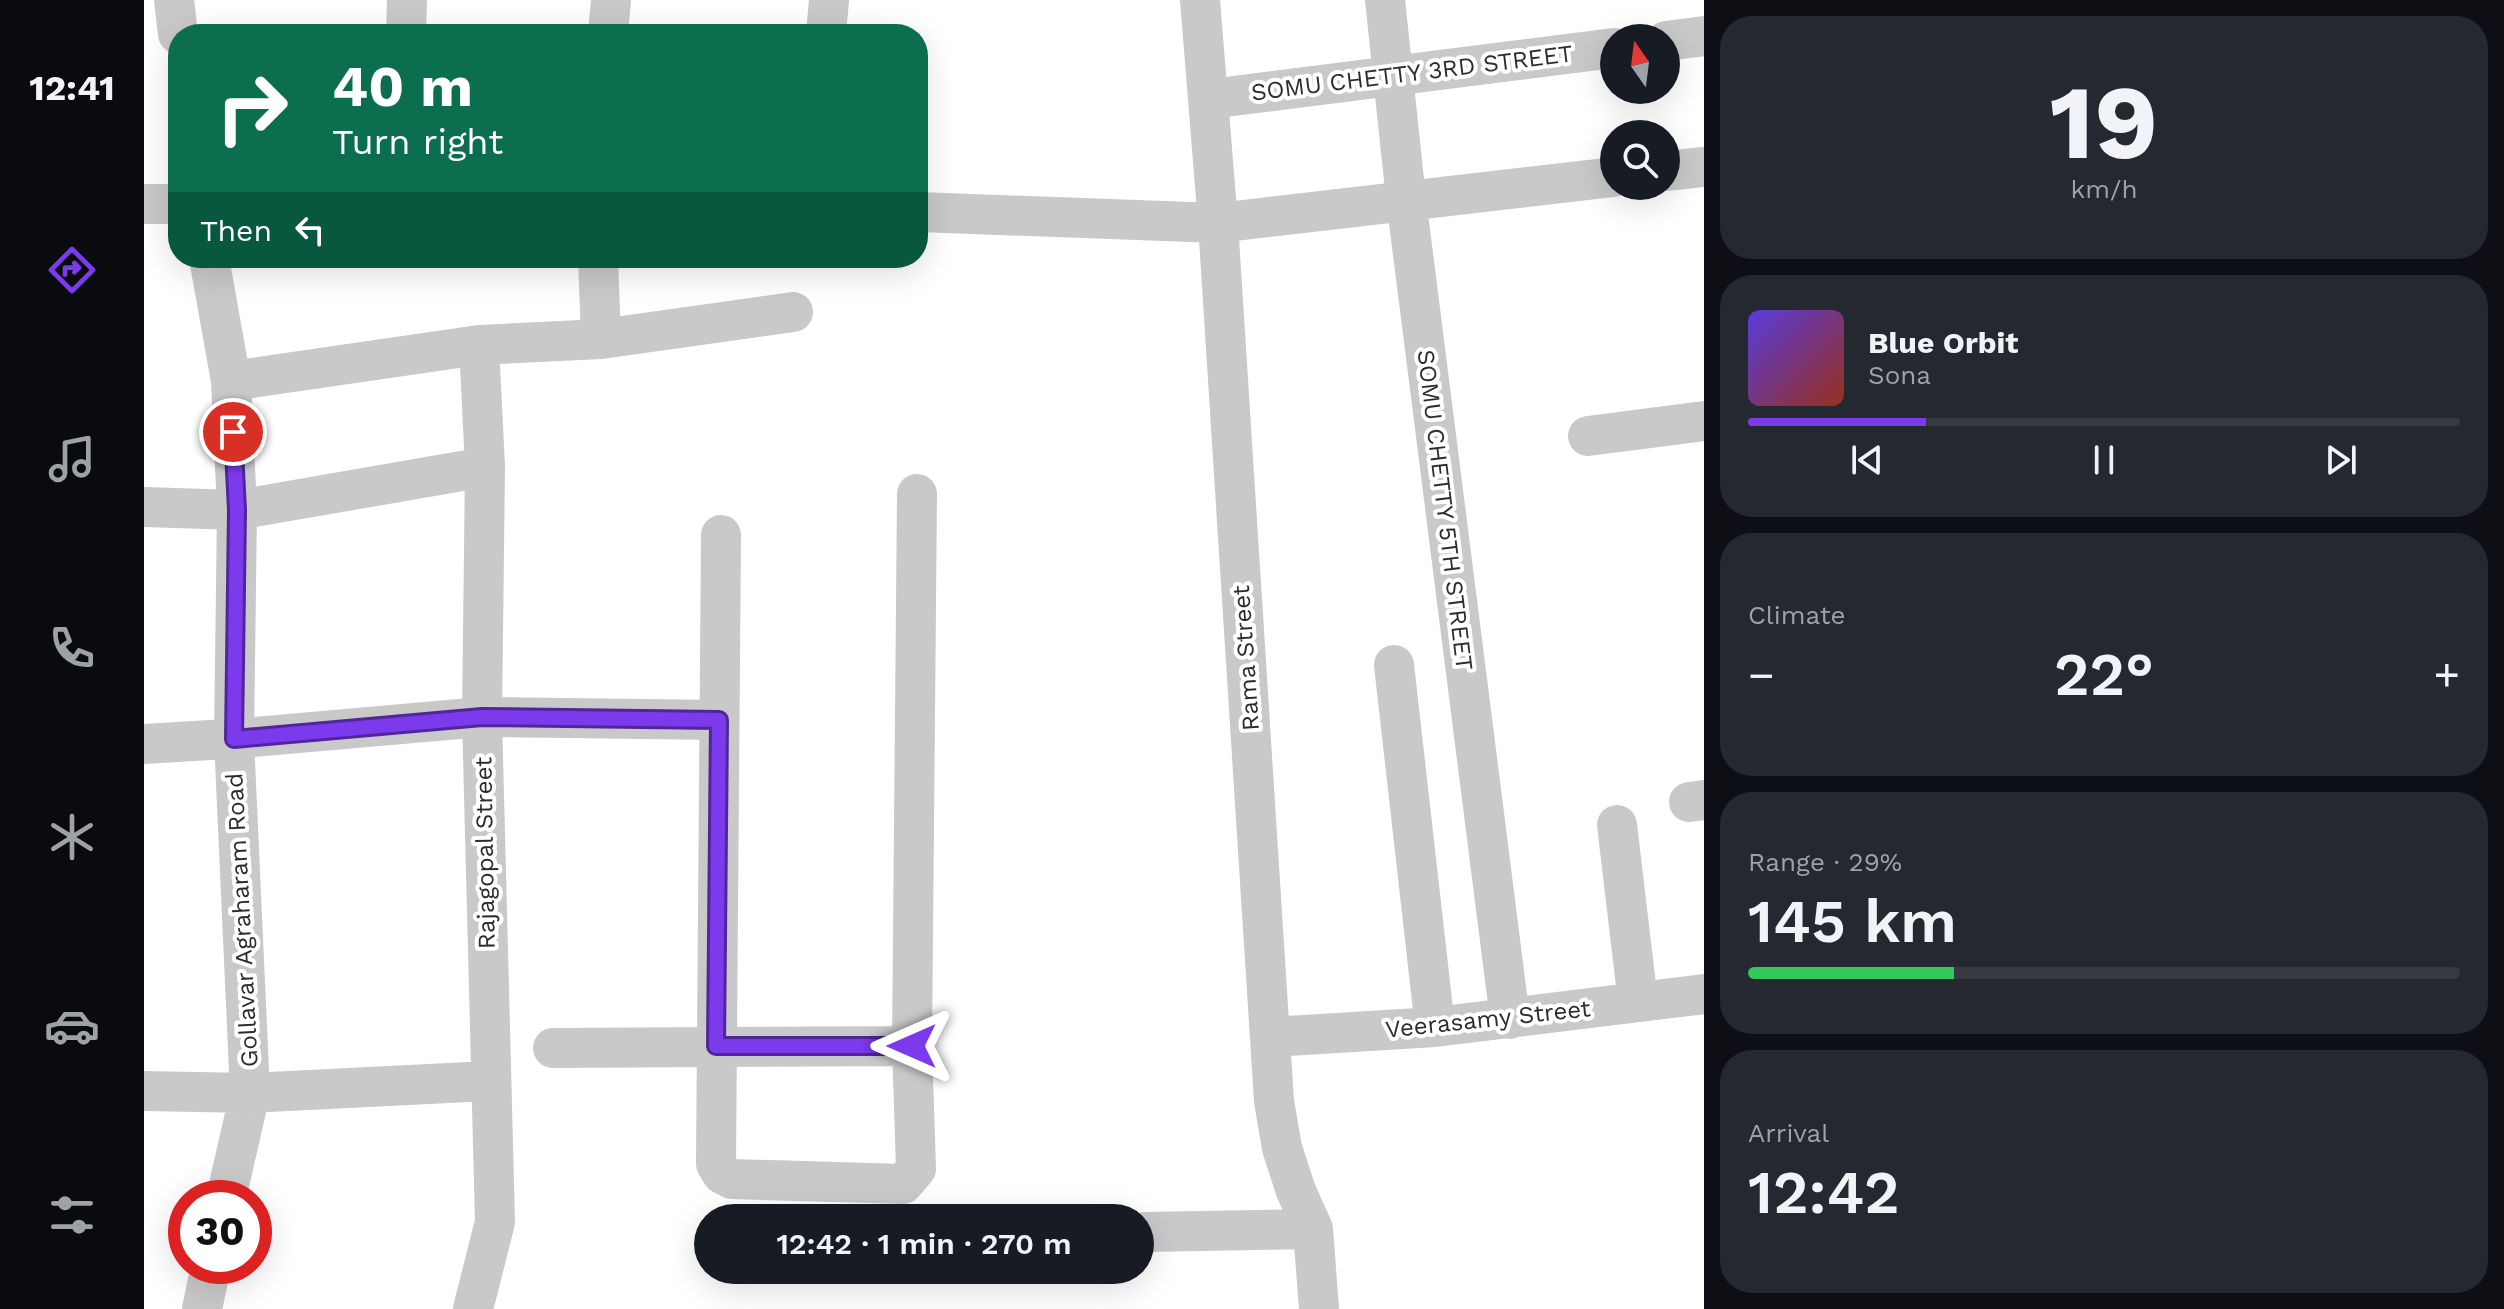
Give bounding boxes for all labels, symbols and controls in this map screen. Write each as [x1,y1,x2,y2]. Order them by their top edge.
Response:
north arrow [1600,24,1680,104]
map controls [1600,24,1680,200]
street label: SOMU CHETTY 3RD STREET [1250,39,1574,107]
text: 40 m [332,54,473,120]
icon: right [200,56,304,160]
text: 19 [2050,61,2158,183]
text: 12:41 [29,67,115,109]
button: search [1600,120,1680,200]
text: Turn right [332,121,503,163]
text: km/h [2071,174,2137,204]
icon: left [288,208,332,252]
text: Then [200,213,272,248]
icon: directions [44,242,100,298]
text: Blue Orbit [1868,325,2018,360]
street label: SOMU CHETTY 5TH STREET [1411,348,1479,672]
text: Sona [1868,360,1931,390]
pin [199,398,267,466]
icon: arrive [211,410,255,454]
icon: music [44,431,100,487]
icon: previous [1845,438,1889,482]
icon: pause [2082,438,2126,482]
icon: next [2319,438,2363,482]
street label: Rama Street [1227,584,1265,732]
text: Climate [1748,600,1846,630]
icon: phone [44,620,100,676]
text: 22° [2054,639,2154,710]
text: − [1748,649,1775,701]
text: + [2433,649,2460,701]
street label: Rajagopal Street [469,757,501,949]
street label: Gollavar Agraharam Road [220,772,264,1068]
icon: climate [44,809,100,865]
text: Range · 29% [1748,847,1902,877]
text: 145 km [1748,886,1957,957]
street label: Veerasamy Street [1384,994,1592,1044]
icon: car [44,998,100,1054]
position arrow [870,1004,954,1088]
text: Arrival [1748,1118,1829,1148]
text: 12:42 [1748,1157,1899,1228]
speed limit sign: 30 [168,1180,272,1284]
icon: filters [44,1187,100,1243]
text: 12:42 · 1 min · 270 m [776,1226,1072,1261]

